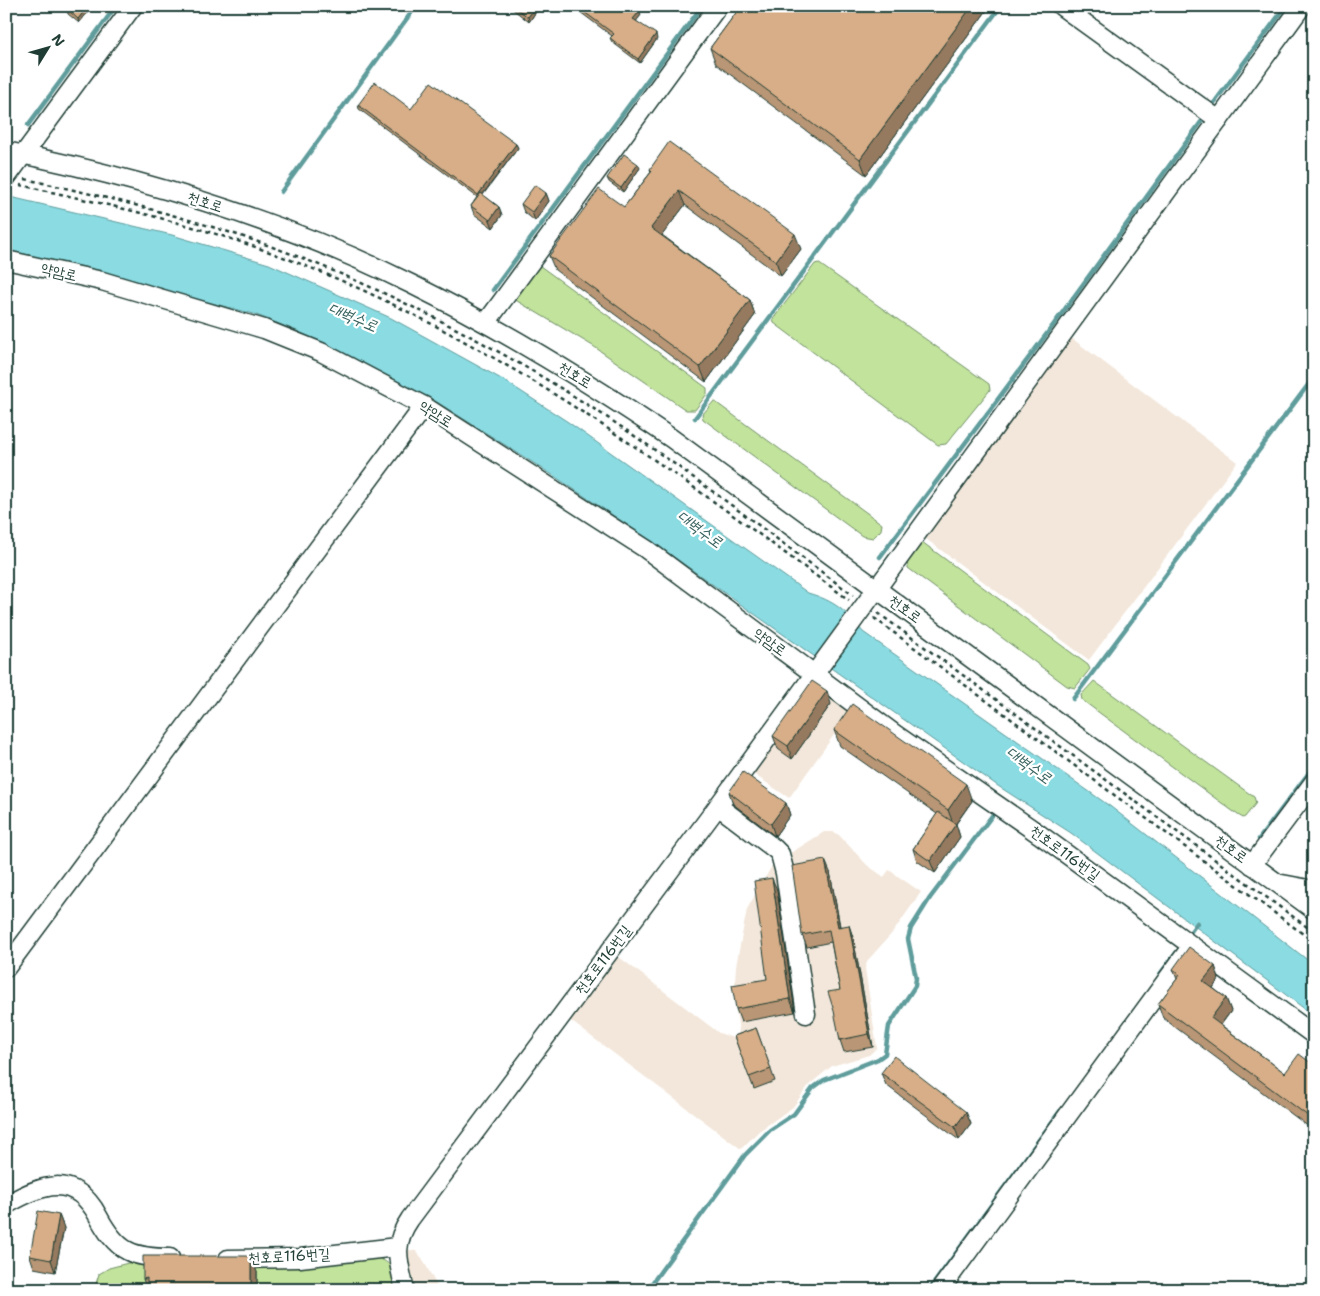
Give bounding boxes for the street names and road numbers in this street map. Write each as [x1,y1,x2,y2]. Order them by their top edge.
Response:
street label: 천호로 [185,187,225,217]
street label: 약암로 [39,258,79,286]
street label: 천호로 [554,357,596,393]
street label: 약암로 [415,396,457,432]
street label: 천호로 [884,590,926,628]
street label: 약암로 [749,623,791,661]
street label: 천호로116번길 [1026,821,1104,885]
street label: 천호로 [1210,830,1252,868]
street label: 천호로116번길 [570,921,636,999]
street label: 천호로116번길 [247,1244,331,1268]

